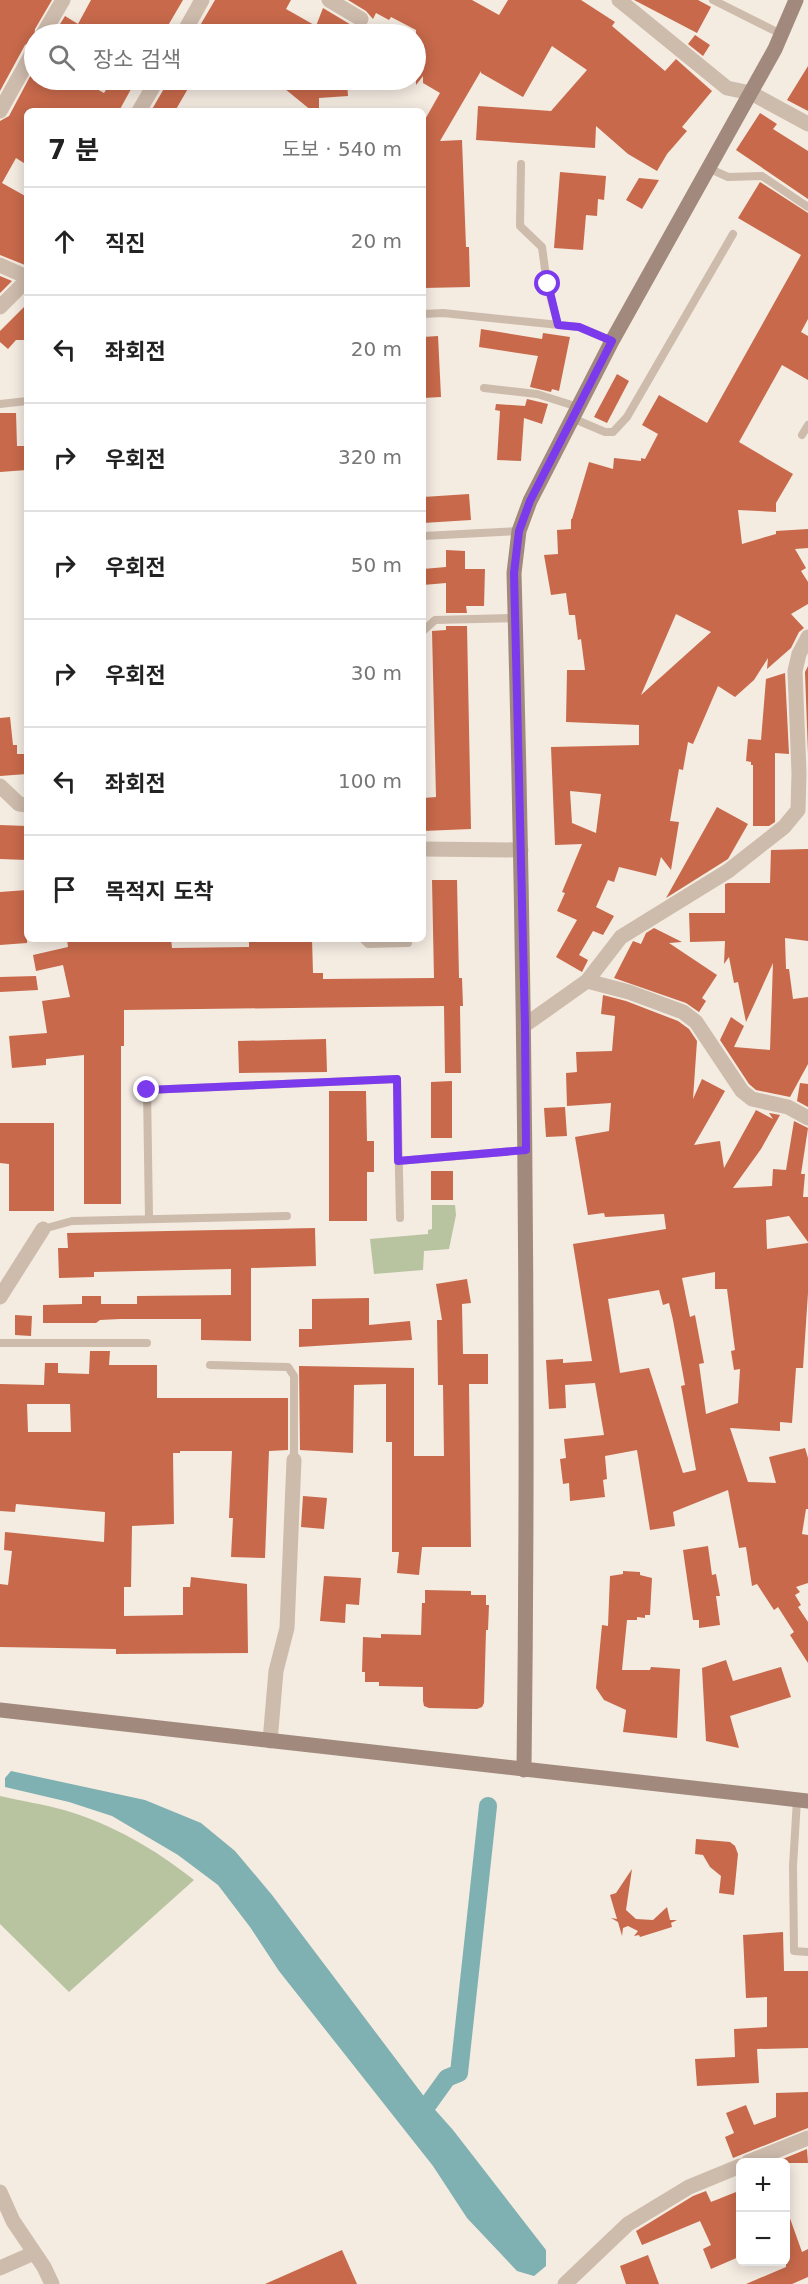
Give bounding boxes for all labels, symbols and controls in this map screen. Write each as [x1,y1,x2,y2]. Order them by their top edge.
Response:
search box [24,24,426,90]
icon: search [45,41,78,74]
text: 장소 검색 [93,47,181,72]
text: 7 분 [48,135,99,165]
text: 도보 · 540 m [282,137,402,161]
icon: ahead [48,225,81,258]
text: 20 m [351,229,402,253]
text: 직진 [105,231,145,256]
route start [534,270,560,296]
icon: left [48,333,81,366]
text: 20 m [351,337,402,361]
text: 좌회전 [105,339,166,364]
icon: right [48,441,81,474]
text: 320 m [338,445,402,469]
text: 우회전 [105,447,166,472]
icon: right [48,549,81,582]
text: 50 m [351,553,402,577]
text: 우회전 [105,555,166,580]
icon: right [48,657,81,690]
text: 30 m [351,661,402,685]
text: 우회전 [105,663,166,688]
icon: left [48,765,81,798]
text: 100 m [338,769,402,793]
text: 좌회전 [105,771,166,796]
icon: arrive [48,873,81,906]
text: 목적지 도착 [105,879,214,904]
route end [133,1076,159,1102]
map controls [736,2158,790,2266]
button: + [736,2158,790,2212]
button: − [736,2212,790,2266]

